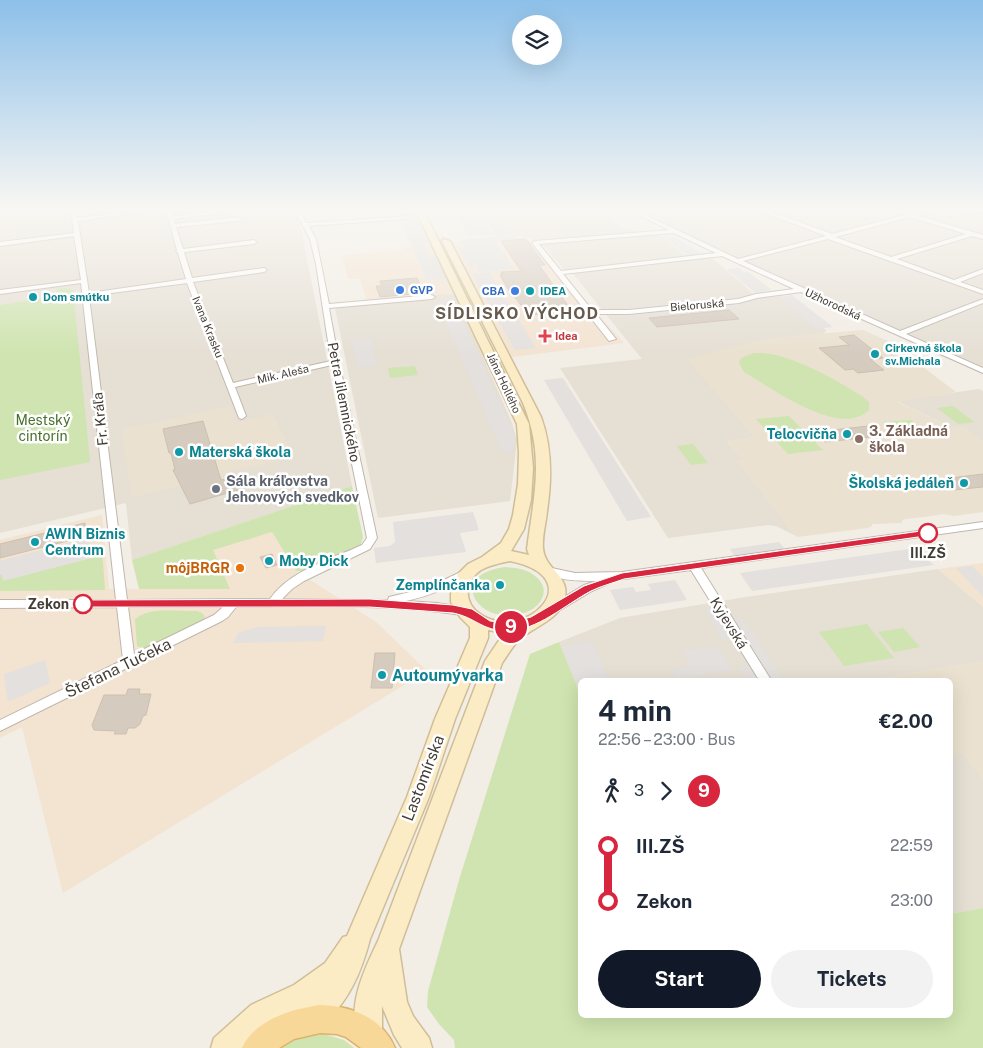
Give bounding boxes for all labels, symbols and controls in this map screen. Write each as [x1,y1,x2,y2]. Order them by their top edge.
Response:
map controls [512,15,562,65]
button: layers [512,15,562,65]
marker: GVP [394,284,406,296]
place label: GVP [410,284,433,296]
place label: CBA [482,285,505,297]
marker: CBA [509,285,521,297]
marker: IDEA [524,285,536,297]
place label: IDEA [540,285,566,297]
street label: Užhorodská [803,286,863,322]
marker: Dom smútku [27,291,39,303]
place label: Dom smútku [43,291,109,303]
street label: Ivana Krasku [190,294,226,360]
street label: Bieloruská [670,297,724,313]
district label: SÍDLISKO VÝCHOD [435,303,599,323]
marker: Idea [539,330,551,342]
place label: Idea [555,330,577,342]
street label: Petra Jilemnického [325,341,363,463]
place label: Cirkevná škola sv.Michala [885,342,962,367]
marker: Cirkevná škola sv.Michala [869,348,881,360]
street label: Jána Hollého [485,351,523,415]
street label: Mik. Aleša [256,362,310,386]
street label: Fr. Kráľa [89,391,111,447]
park label: Mestský cintorín [15,412,71,444]
place label: 3. Základná škola [869,423,948,455]
place label: Telocvičňa [767,426,837,442]
marker: Telocvičňa [841,428,853,440]
marker: 3. Základná škola [853,433,865,445]
place label: Materská škola [189,444,291,460]
marker: Materská škola [173,446,185,458]
place label: Sála kráľovstva Jehovových svedkov [226,473,360,505]
place label: Školská jedáleň [849,474,954,491]
marker: Školská jedáleň [958,477,970,489]
marker: Sála kráľovstva Jehovových svedkov [210,483,222,495]
marker: III.ZŠ [918,523,938,543]
place label: AWIN Biznis Centrum [45,526,125,558]
marker: AWIN Biznis Centrum [29,536,41,548]
place label: III.ZŠ [910,544,946,561]
place label: Moby Dick [279,553,349,569]
marker: Moby Dick [263,555,275,567]
place label: môjBRGR [166,560,230,576]
marker: môjBRGR [234,562,246,574]
place label: Zemplínčanka [395,577,490,593]
marker: Zemplínčanka [494,579,506,591]
marker: Zekon [73,594,93,614]
street label: Kyjevská [707,594,751,652]
place label: Zekon [28,596,69,612]
line badge: 9 [495,611,527,643]
text: 9 [505,616,517,637]
street label: Štefana Tučeka [61,633,174,702]
place label: Autoumývarka [392,666,503,685]
marker: Autoumývarka [376,669,388,681]
text: 4 min [598,694,672,727]
text: €2.00 [879,710,933,732]
text: 22:56 – 23:00 · Bus [598,730,735,749]
street label: Lastomírska [398,732,448,824]
icon: walk [598,777,626,805]
icon: forward [652,777,680,805]
text: 9 [698,780,710,801]
text: 3 [634,781,644,800]
text: III.ZŠ [636,835,685,857]
text: 22:59 [890,836,933,855]
text: Zekon [636,890,692,912]
text: 23:00 [890,891,933,910]
button: Start [598,950,761,1008]
button: Tickets [771,950,933,1008]

